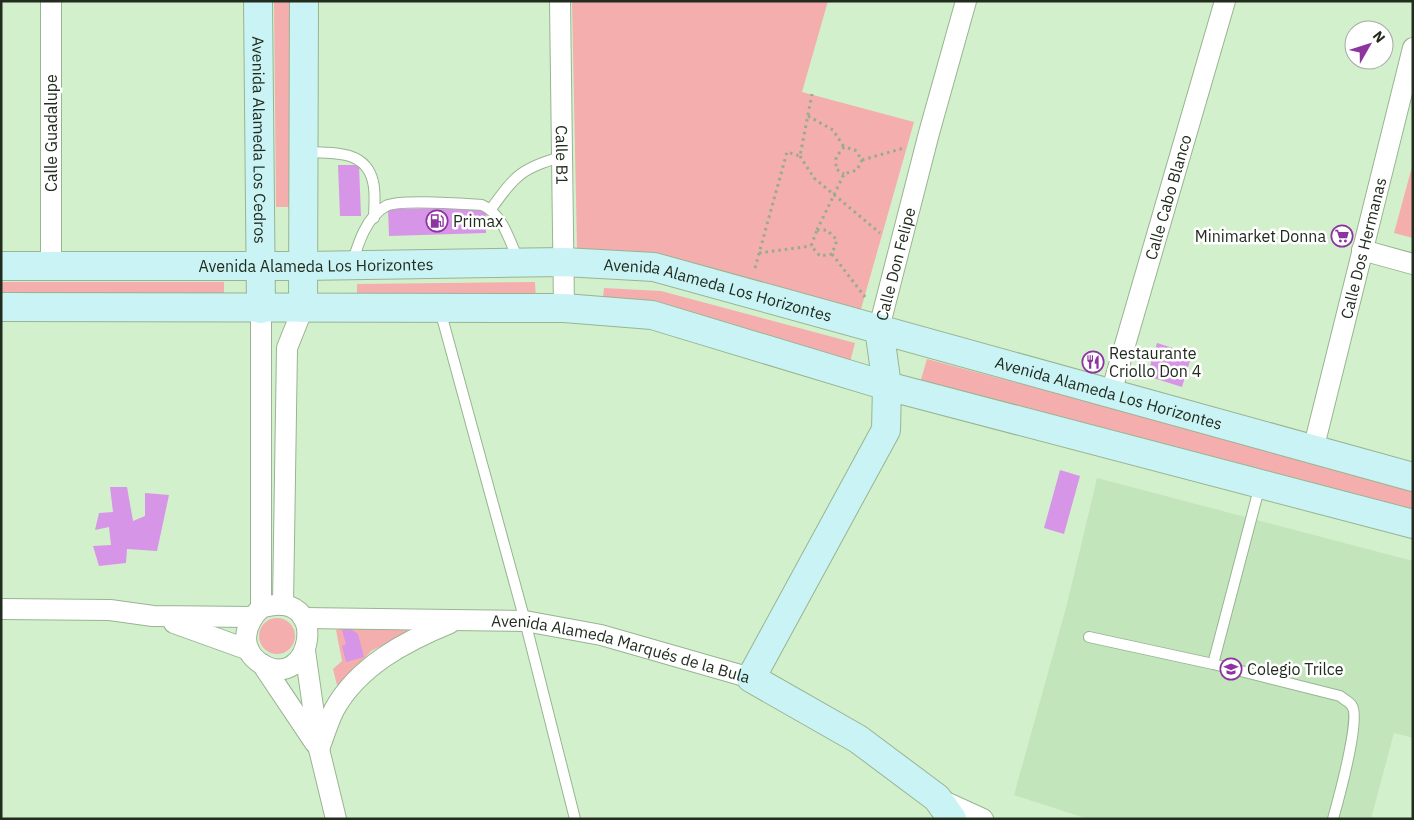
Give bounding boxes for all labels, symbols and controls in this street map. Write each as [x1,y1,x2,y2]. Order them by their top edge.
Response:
north arrow [1344,20,1394,70]
text: N [1369,27,1389,46]
street label: Avenida Alameda Los Cedros [248,36,270,244]
street label: Calle Guadalupe [41,74,61,192]
street label: Calle B1 [552,125,572,185]
street label: Calle Cabo Blanco [1140,132,1196,262]
street label: Calle Dos Hermanas [1336,175,1390,321]
street label: Calle Don Felipe [871,205,920,323]
fuel station icon: Primax [425,209,449,233]
place label: Primax [453,211,503,231]
supermarket icon: Minimarket Donna [1330,224,1354,248]
place label: Minimarket Donna [1195,226,1326,246]
street label: Avenida Alameda Los Horizontes [199,254,434,276]
street label: Avenida Alameda Los Horizontes [603,254,834,326]
place label: Restaurante Criollo Don 4 [1109,343,1201,381]
restaurant icon: Restaurante Criollo Don 4 [1081,350,1105,374]
street label: Avenida Alameda Los Horizontes [993,352,1225,434]
street label: Avenida Alameda Marqués de la Bula [491,611,753,687]
school or university icon: Colegio Trilce [1219,657,1243,681]
place label: Colegio Trilce [1247,659,1344,679]

